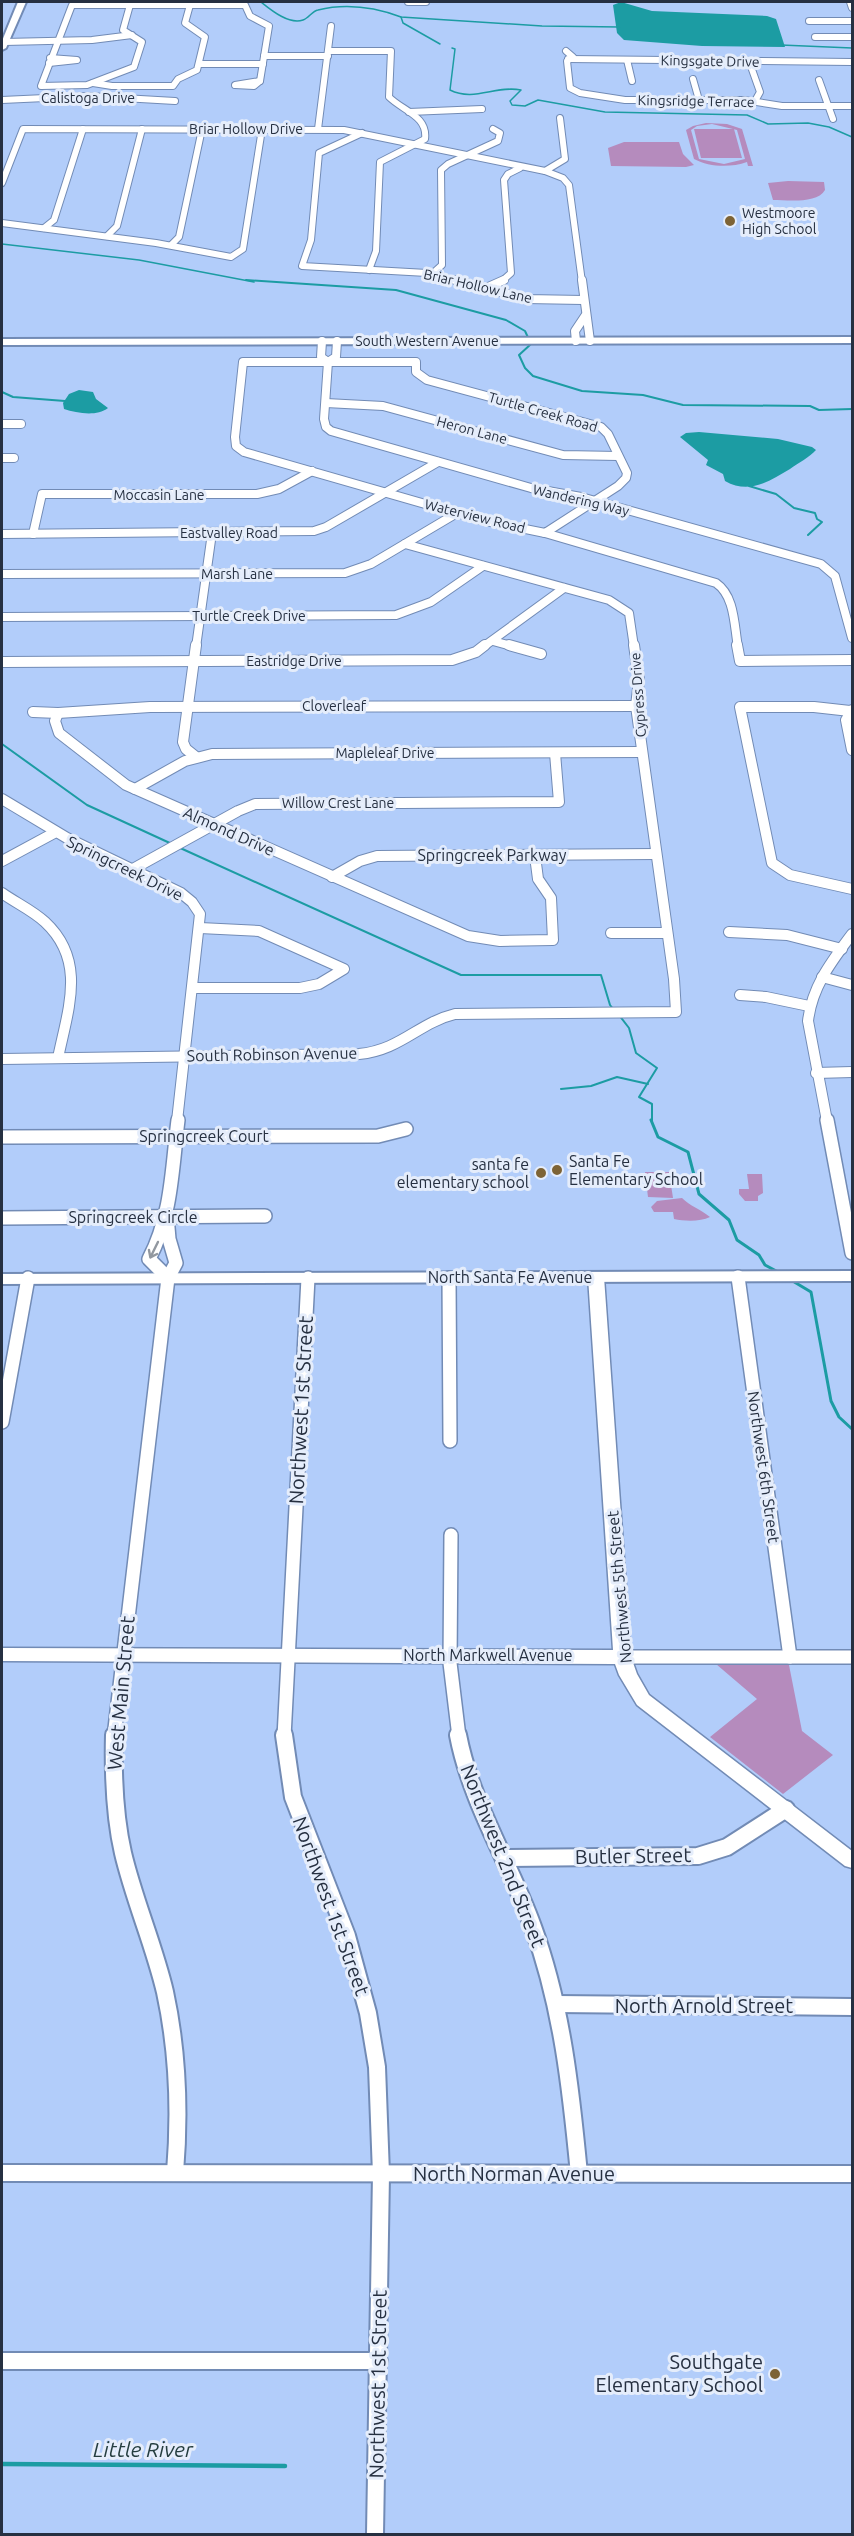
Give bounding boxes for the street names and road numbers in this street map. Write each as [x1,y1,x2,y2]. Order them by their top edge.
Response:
street label: Kingsgate Drive [660,52,760,70]
street label: Calistoga Drive [41,90,135,106]
street label: Kingsridge Terrace [637,92,755,110]
street label: Briar Hollow Drive [189,121,303,137]
street label: Briar Hollow Lane [422,266,534,306]
street label: South Western Avenue [355,333,499,349]
street label: Turtle Creek Road [487,389,599,435]
street label: Heron Lane [435,413,509,447]
street label: Wandering Way [531,481,631,519]
street label: Moccasin Lane [113,487,205,503]
street label: Waterview Road [423,496,527,536]
street label: Eastvalley Road [180,525,278,541]
street label: Marsh Lane [201,566,273,582]
street label: Turtle Creek Drive [192,608,306,624]
street label: Cypress Drive [627,652,649,738]
street label: Eastridge Drive [246,653,342,669]
street label: Cloverleaf [302,698,367,714]
street label: Mapleleaf Drive [335,745,435,761]
street label: Willow Crest Lane [282,795,394,811]
street label: Almond Drive [181,803,277,859]
street label: Springcreek Drive [64,832,186,904]
street label: Springcreek Parkway [417,846,567,864]
street label: South Robinson Avenue [187,1044,357,1064]
street label: Springcreek Court [139,1127,269,1145]
street label: Springcreek Circle [68,1208,198,1226]
street label: North Santa Fe Avenue [428,1268,592,1286]
street label: Northwest 1st Street [284,1315,317,1505]
street label: Northwest 6th Street [744,1390,784,1545]
street label: Northwest 5th Street [603,1509,635,1664]
street label: West Main Street [102,1615,139,1771]
street label: North Markwell Avenue [403,1646,573,1664]
street label: Northwest 2nd Street [456,1761,551,1951]
street label: Northwest 1st Street [288,1813,375,1999]
street label: Butler Street [575,1843,691,1868]
street label: North Arnold Street [615,1994,793,2017]
street label: North Norman Avenue [413,2162,615,2185]
street label: Northwest 1st Street [364,2289,391,2479]

